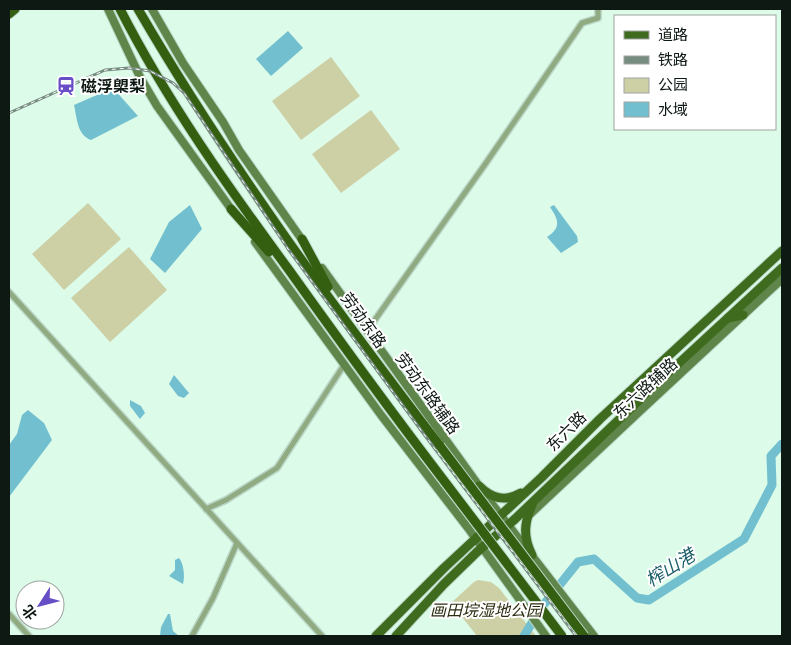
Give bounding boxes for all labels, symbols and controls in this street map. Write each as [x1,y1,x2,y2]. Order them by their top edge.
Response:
legend [614,15,776,130]
text: 道路 [658,24,688,44]
text: 铁路 [658,49,688,69]
text: 公园 [658,74,688,94]
station icon: 磁浮㮾梨 [55,75,77,97]
place label: 磁浮㮾梨 [81,75,145,97]
text: 水域 [658,99,688,119]
street label: 劳动东路 [336,288,392,352]
street label: 劳动东路辅路 [391,348,465,438]
street label: 东六路辅路 [608,353,682,423]
street label: 东六路 [541,406,591,456]
water label: 榨山港 [641,541,702,591]
north arrow [15,580,65,630]
park label: 画田垸湿地公园 [430,599,544,621]
text: 北 [17,602,41,624]

